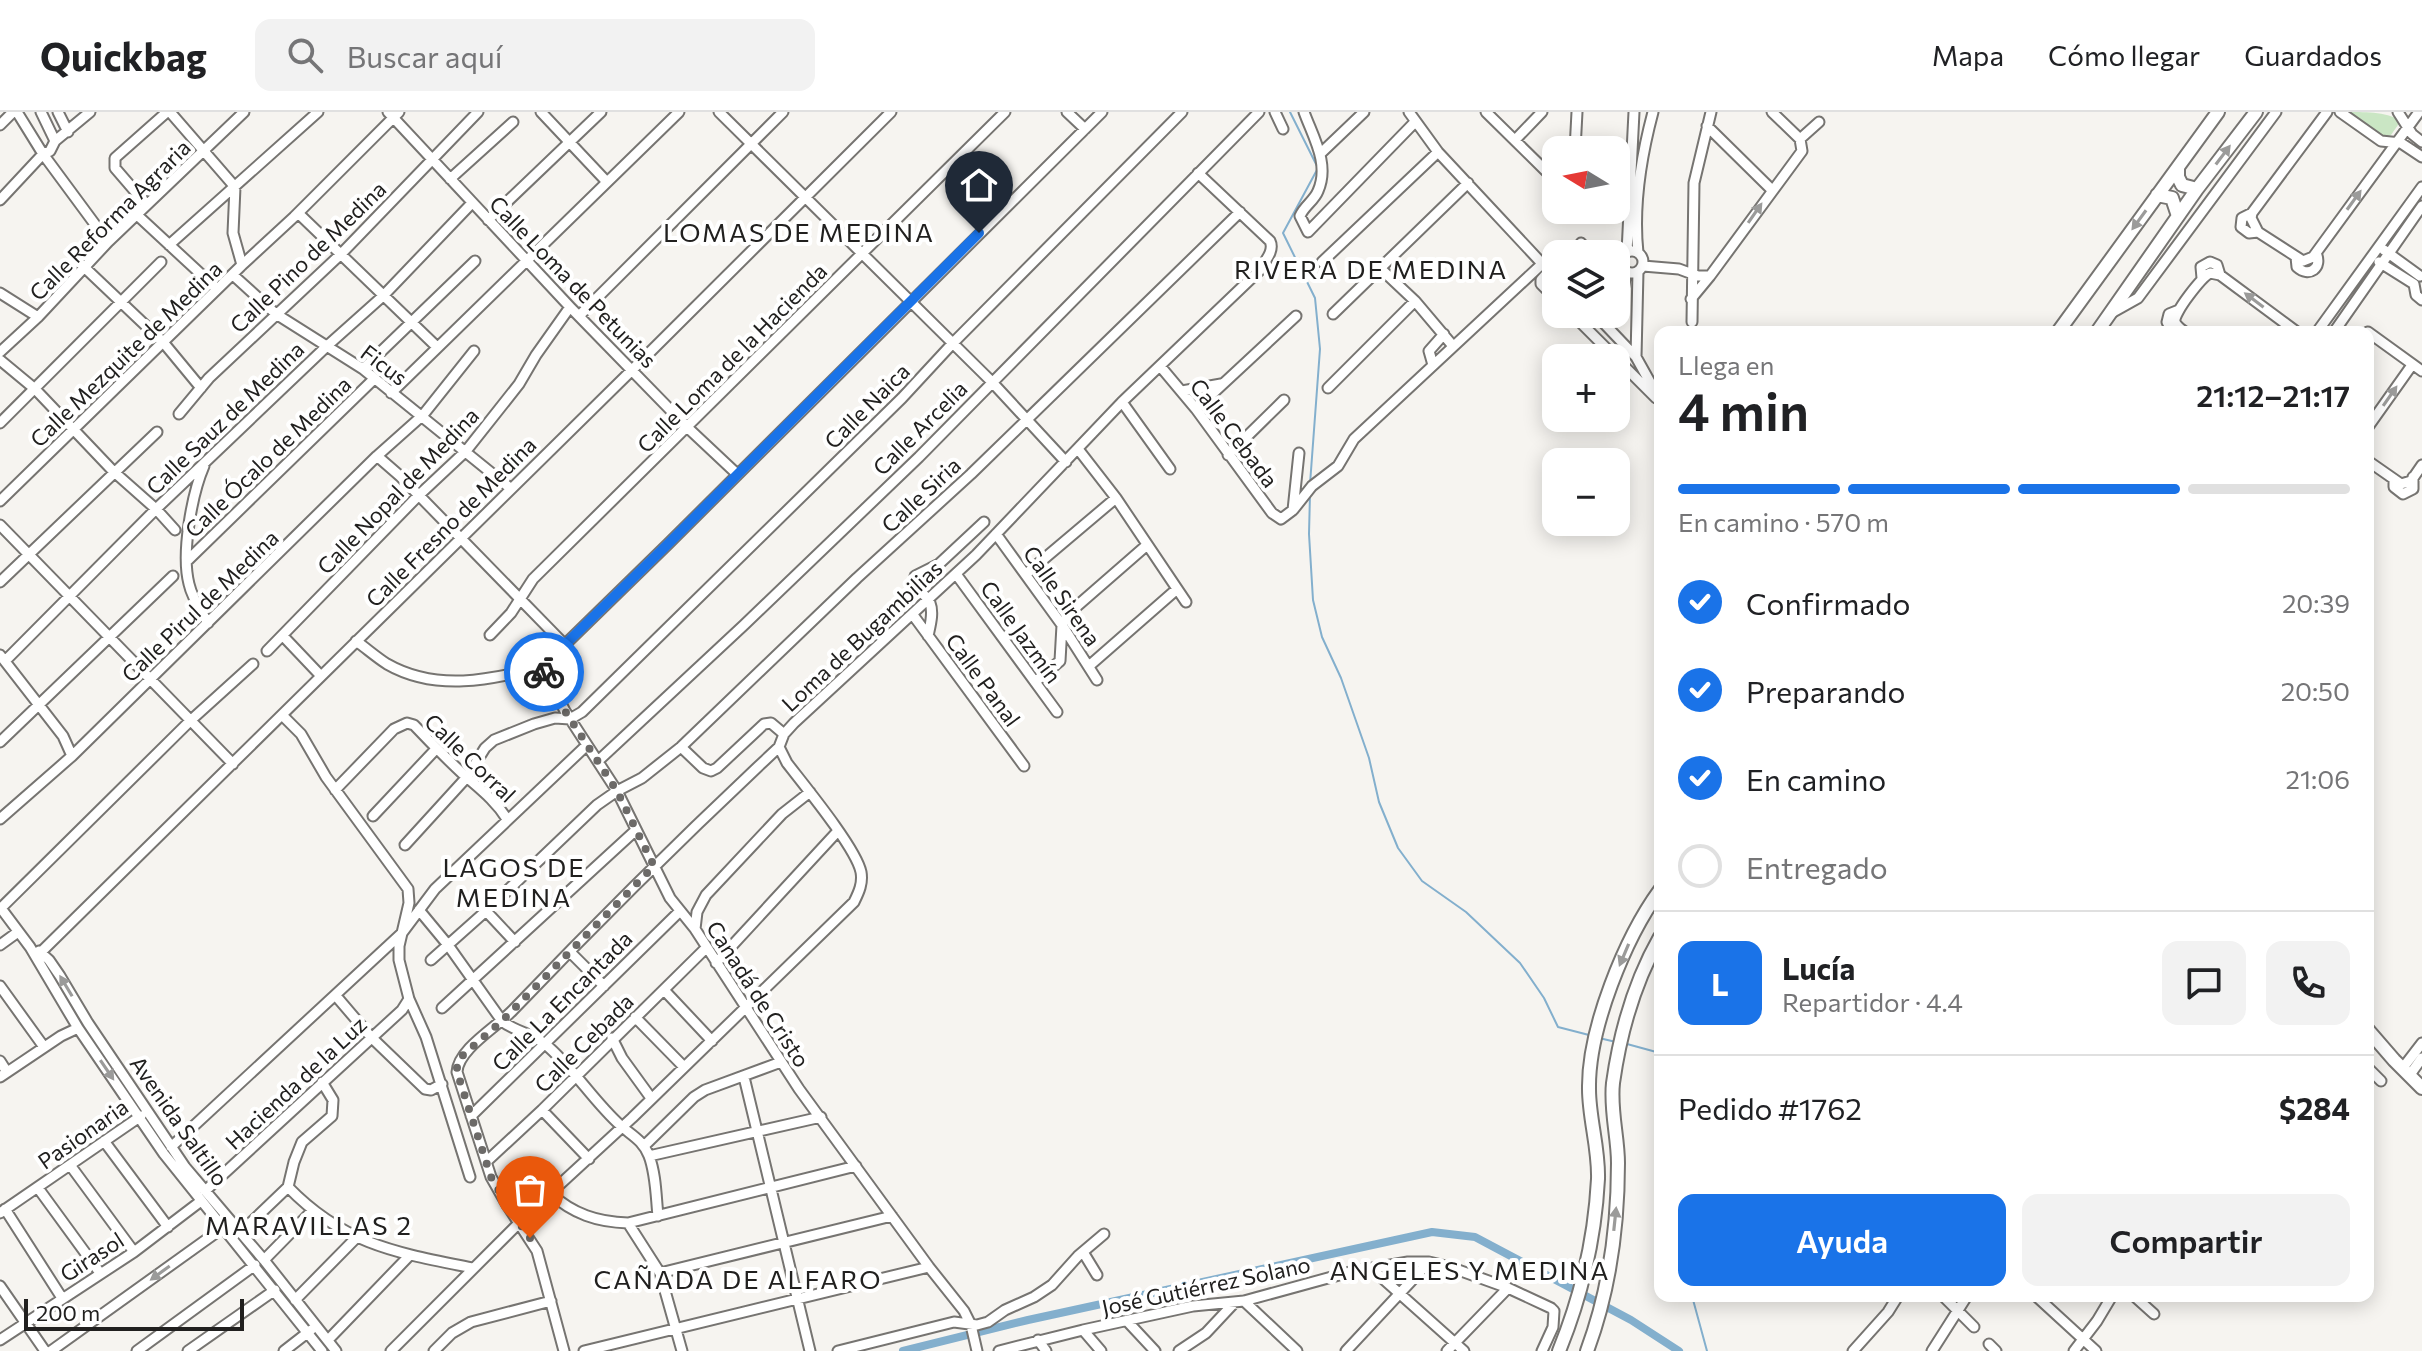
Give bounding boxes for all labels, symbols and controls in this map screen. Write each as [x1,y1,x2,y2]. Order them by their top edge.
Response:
search box [255,19,815,91]
text: Quickbag [40,32,207,79]
icon: search [283,33,327,77]
text: Buscar aquí [347,37,503,74]
text: Mapa [1932,38,2004,72]
text: Cómo llegar [2048,38,2200,72]
text: Guardados [2244,38,2382,72]
street label: Calle Reforma Agraria [23,133,196,306]
north arrow [1542,136,1630,224]
map controls [1542,136,1630,536]
one-way arrow [2215,144,2231,165]
pin [945,151,1013,233]
icon: home [957,163,1001,207]
street label: Calle Pino de Medina [224,175,391,338]
one-way arrow [2346,189,2362,211]
street label: Calle Loma de Petunias [484,190,663,373]
one-way arrow [1747,202,1762,223]
one-way arrow [2132,210,2147,231]
district label: LOMAS DE MEDINA [663,216,935,247]
button: layers [1542,240,1630,328]
district label: RIVERA DE MEDINA [1234,253,1508,284]
street label: Calle Mezquite de Medina [24,255,227,452]
street label: Calle Loma de la Hacienda [631,257,832,458]
one-way arrow [2244,293,2264,309]
street label: Calle Sauz de Medina [140,335,309,500]
street label: Ficus [356,338,413,391]
button: + [1542,344,1630,432]
text: Llega en [1678,349,1774,380]
street label: Calle Naica [818,357,915,454]
street label: Calle Ócalo de Medina [179,370,356,543]
street label: Calle Cebada [1185,373,1284,492]
street label: Calle Arcelia [867,375,972,480]
text: 21:12–21:17 [2196,376,2350,413]
text: 4 min [1678,378,1809,442]
one-way arrow [2382,385,2397,406]
street label: Calle Nopal de Medina [311,402,484,580]
street label: Calle Fresno de Medina [360,431,541,612]
button: − [1542,448,1630,536]
street label: Calle Siria [876,451,966,538]
text: En camino · 570 m [1678,506,1889,537]
street label: Calle Pirul de Medina [116,524,284,687]
street label: Calle Sirena [1018,540,1107,651]
street label: Loma de Bugambilias [776,554,947,717]
street label: Calle Jazmín [975,575,1068,688]
icon: check [1678,580,1722,624]
text: Confirmado [1746,584,1910,621]
text: 20:39 [2282,587,2350,618]
street label: Calle Panal [941,628,1026,732]
courier [504,632,584,712]
icon: bike [522,650,566,694]
icon: check [1678,668,1722,712]
text: Preparando [1746,672,1905,709]
text: 20:50 [2281,675,2350,706]
street label: Calle Corral [419,708,522,808]
icon: check [1678,756,1722,800]
text: En camino [1746,760,1886,797]
text: 21:06 [2286,763,2350,794]
text: Entregado [1746,848,1888,885]
district label: LAGOS DE MEDINA [442,851,586,912]
street label: Canadá de Cristo [701,916,816,1072]
street label: Calle La Encantada [486,925,637,1076]
button: chat [2162,941,2246,1025]
button: phone [2266,941,2350,1025]
one-way arrow [1617,943,1630,967]
text: Lucía [1782,949,1855,986]
text: L [1711,965,1729,1002]
one-way arrow [60,975,74,997]
text: Repartidor · 4.4 [1782,986,1963,1017]
street label: Calle Cebada [528,987,639,1098]
street label: Hacienda de la Luz [220,1010,372,1155]
street label: Avenida Saltillo [125,1051,234,1191]
one-way arrow [99,1060,114,1081]
text: Pedido #1762 [1678,1089,1862,1126]
text: $284 [2279,1089,2350,1126]
street label: Pasionaria [32,1093,133,1175]
pin [496,1156,564,1238]
icon: bag [508,1168,552,1212]
button: Ayuda [1678,1194,2006,1286]
button: Compartir [2022,1194,2350,1286]
one-way arrow [1608,1206,1621,1231]
district label: MARAVILLAS 2 [205,1209,413,1240]
street label: Girasol [55,1226,129,1287]
street label: José Gutiérrez Solano [1099,1250,1313,1321]
district label: ANGELES Y MEDINA [1330,1254,1610,1285]
district label: CAÑADA DE ALFARO [593,1263,883,1294]
one-way arrow [150,1264,171,1280]
scale bar [24,1295,244,1331]
text: 200 m [36,1299,100,1326]

